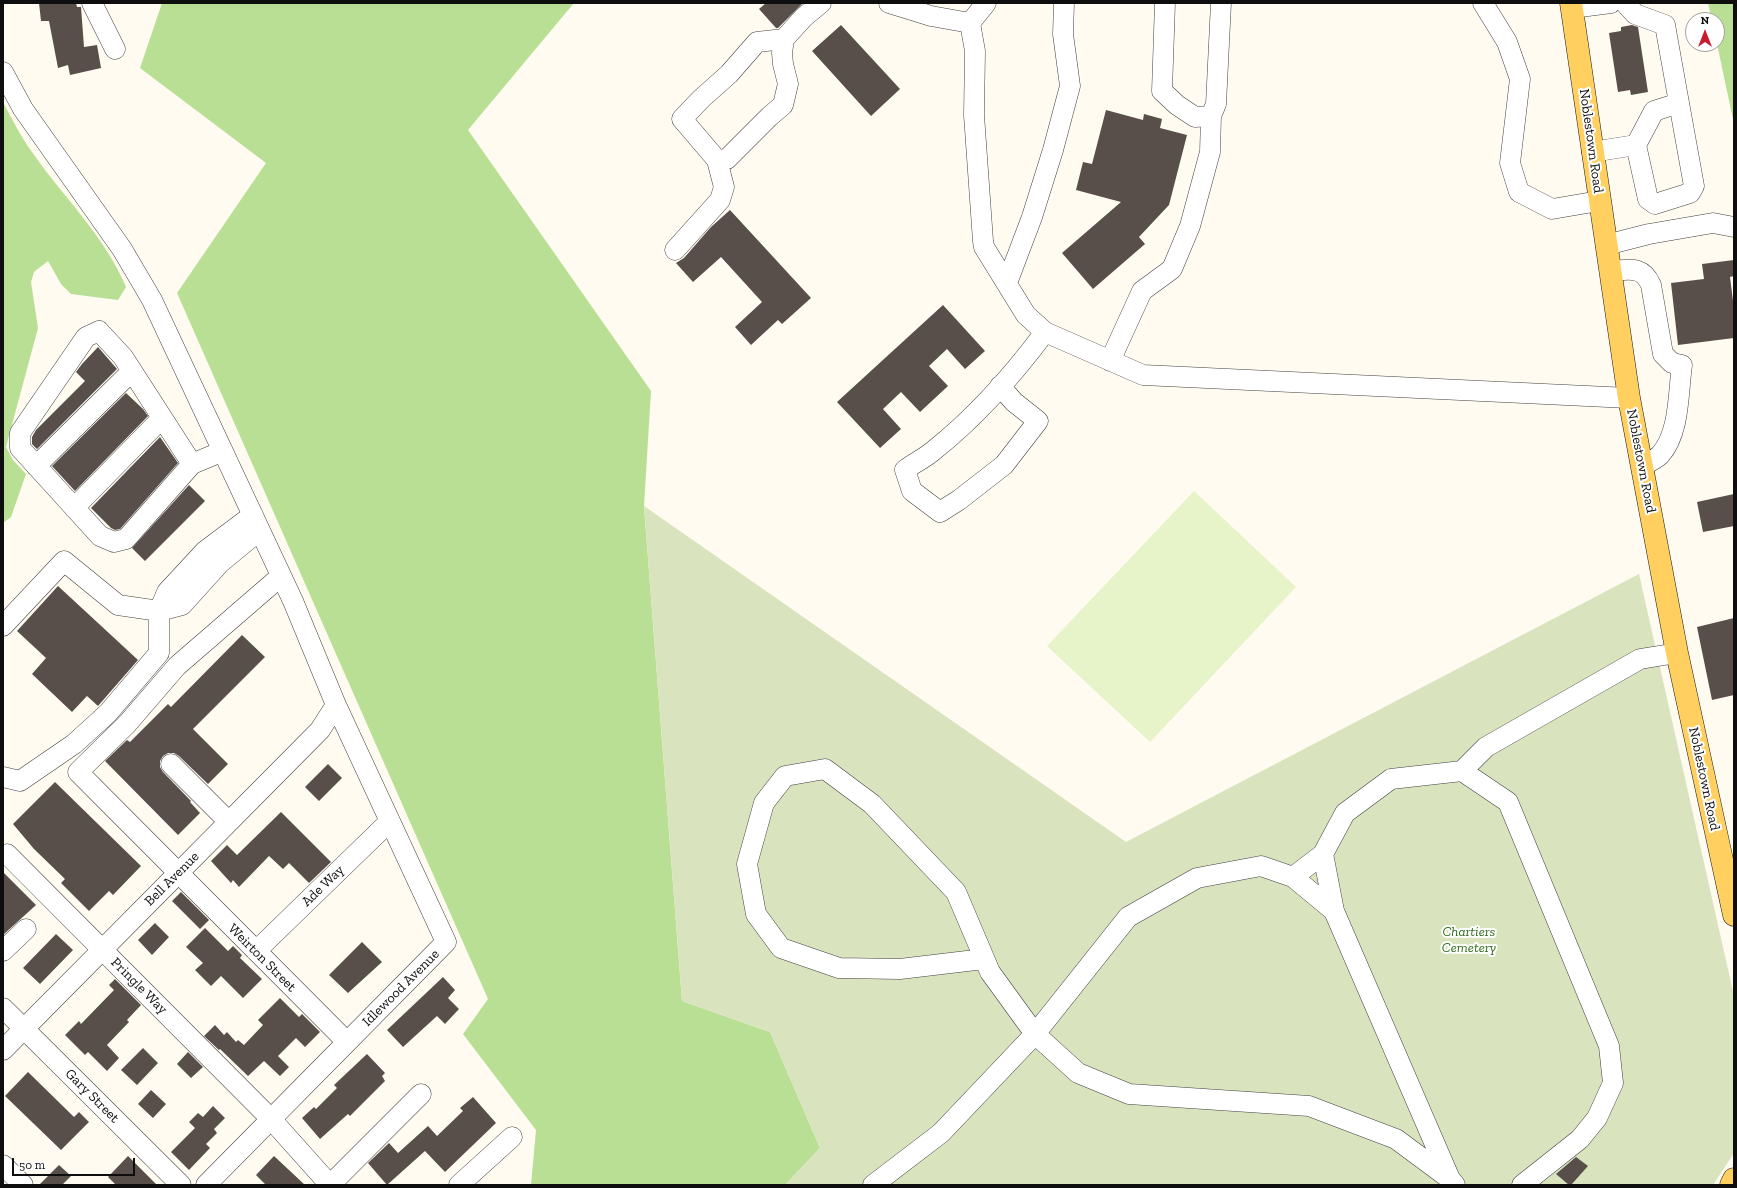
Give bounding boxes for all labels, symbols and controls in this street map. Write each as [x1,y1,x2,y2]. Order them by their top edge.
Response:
north arrow [1685,12,1725,52]
text: N [1701,14,1709,27]
street label: Noblestown Road [1575,88,1607,194]
street label: Noblestown Road [1623,408,1659,514]
street label: Noblestown Road [1685,726,1723,832]
street label: Bell Avenue [141,848,203,910]
street label: Ade Way [298,862,348,910]
street label: Weirton Street [224,920,300,996]
park label: Chartiers Cemetery [1442,924,1496,956]
street label: Idlewood Avenue [359,946,443,1030]
street label: Pringle Way [107,954,171,1018]
street label: Gary Street [61,1065,123,1127]
scale bar [14,1150,137,1176]
text: 50 m [19,1158,45,1172]

